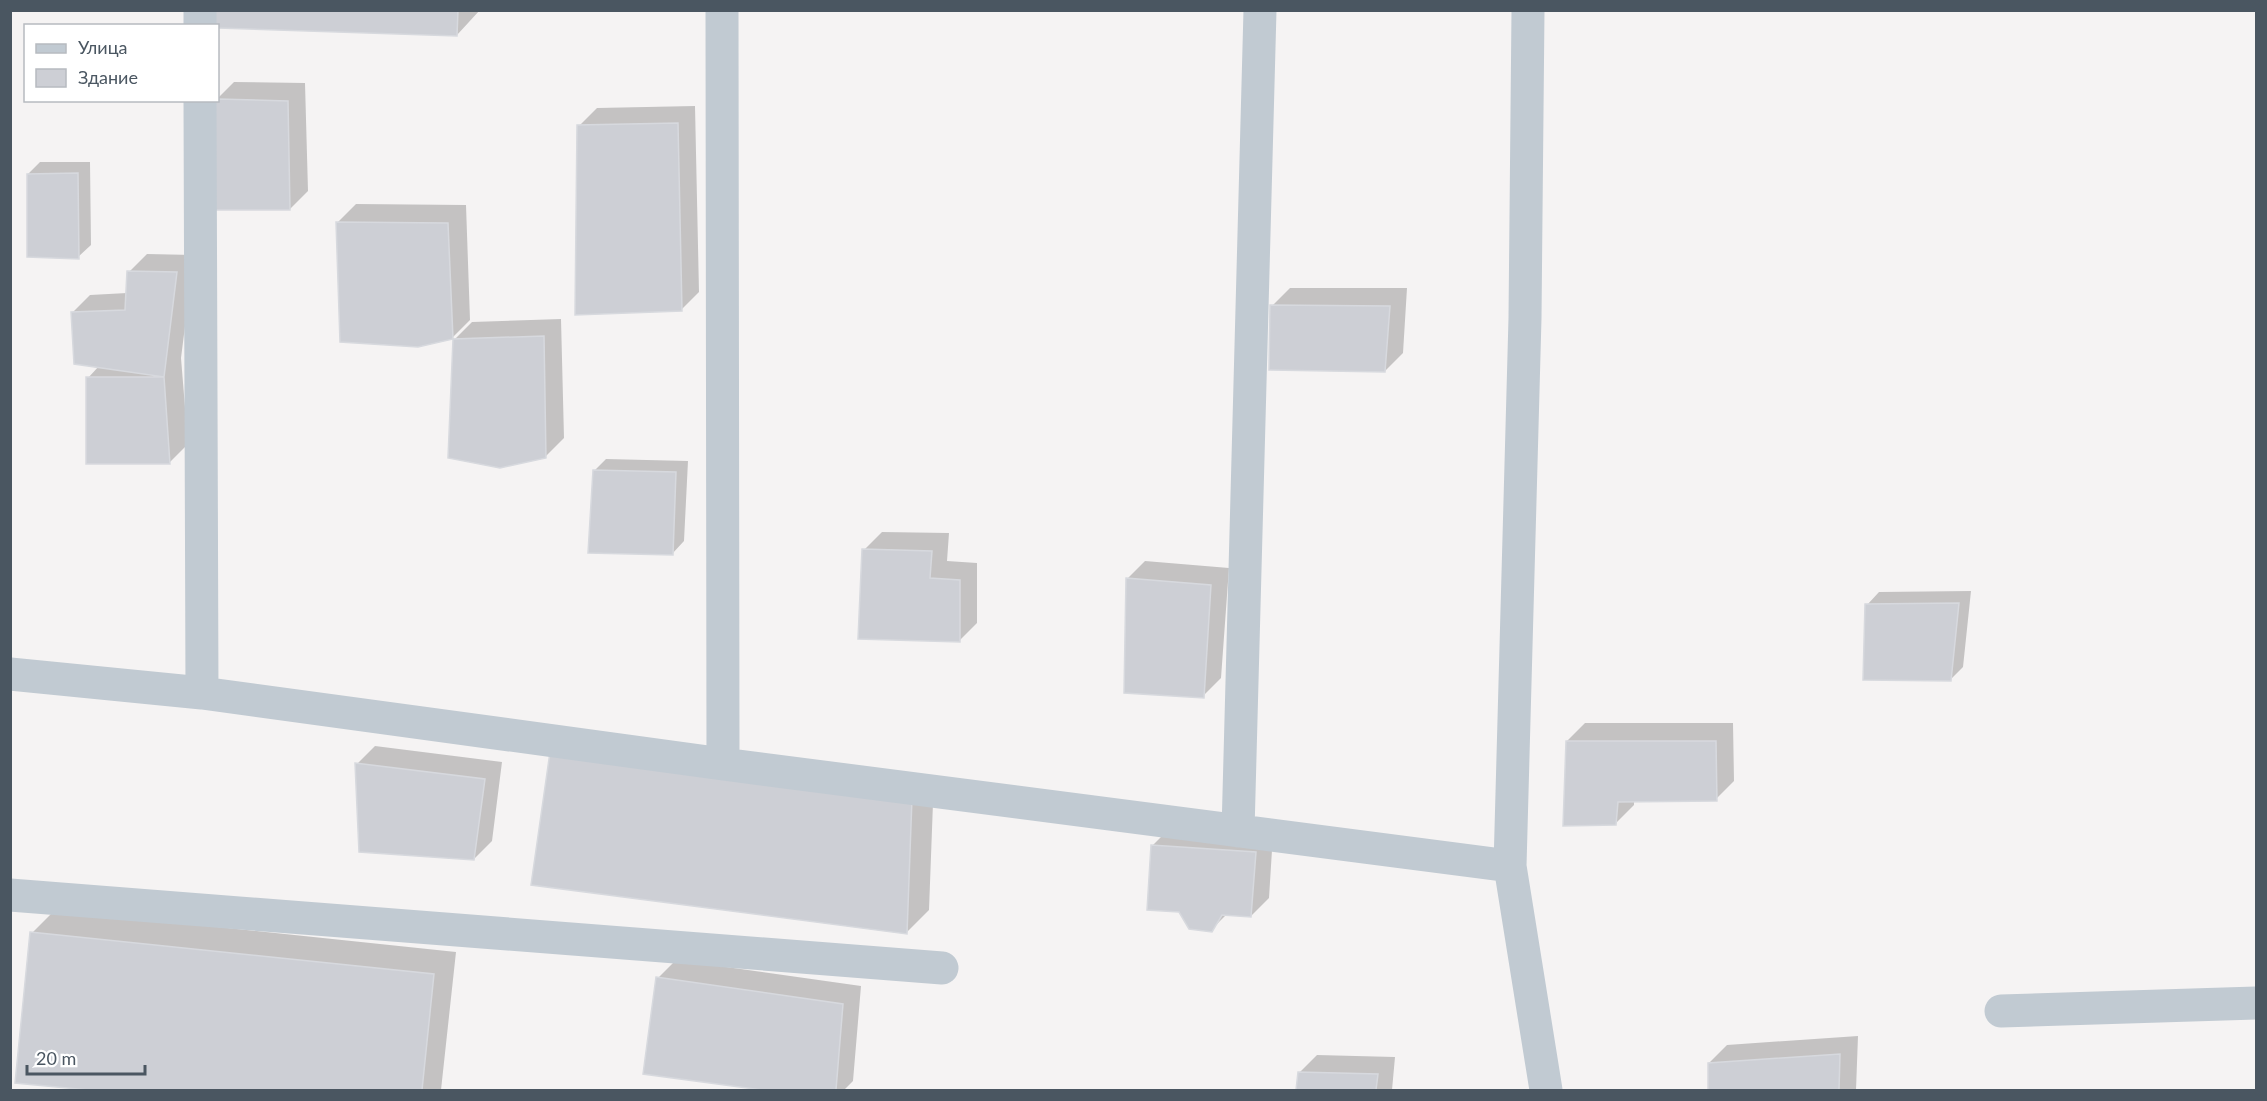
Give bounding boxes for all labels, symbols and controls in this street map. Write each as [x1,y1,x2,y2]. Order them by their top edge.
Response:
legend [24,24,219,102]
text: Улица [78,36,128,58]
text: Здание [78,66,138,88]
scale bar [27,1038,146,1076]
text: 20 m [36,1047,76,1069]

